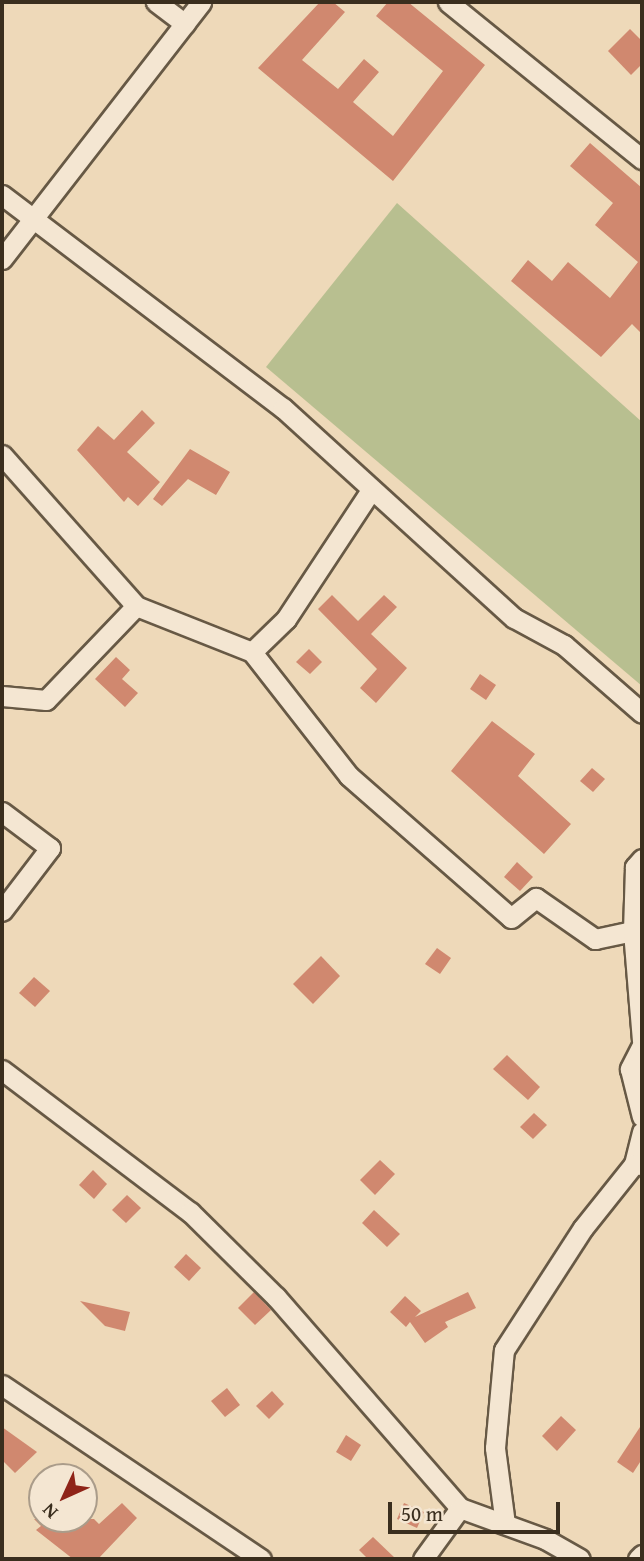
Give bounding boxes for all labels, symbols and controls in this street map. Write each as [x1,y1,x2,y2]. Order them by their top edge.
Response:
north arrow [28,1463,98,1533]
scale bar [392,1488,564,1532]
text: N [35,1497,64,1526]
text: 50 m [401,1498,443,1529]

